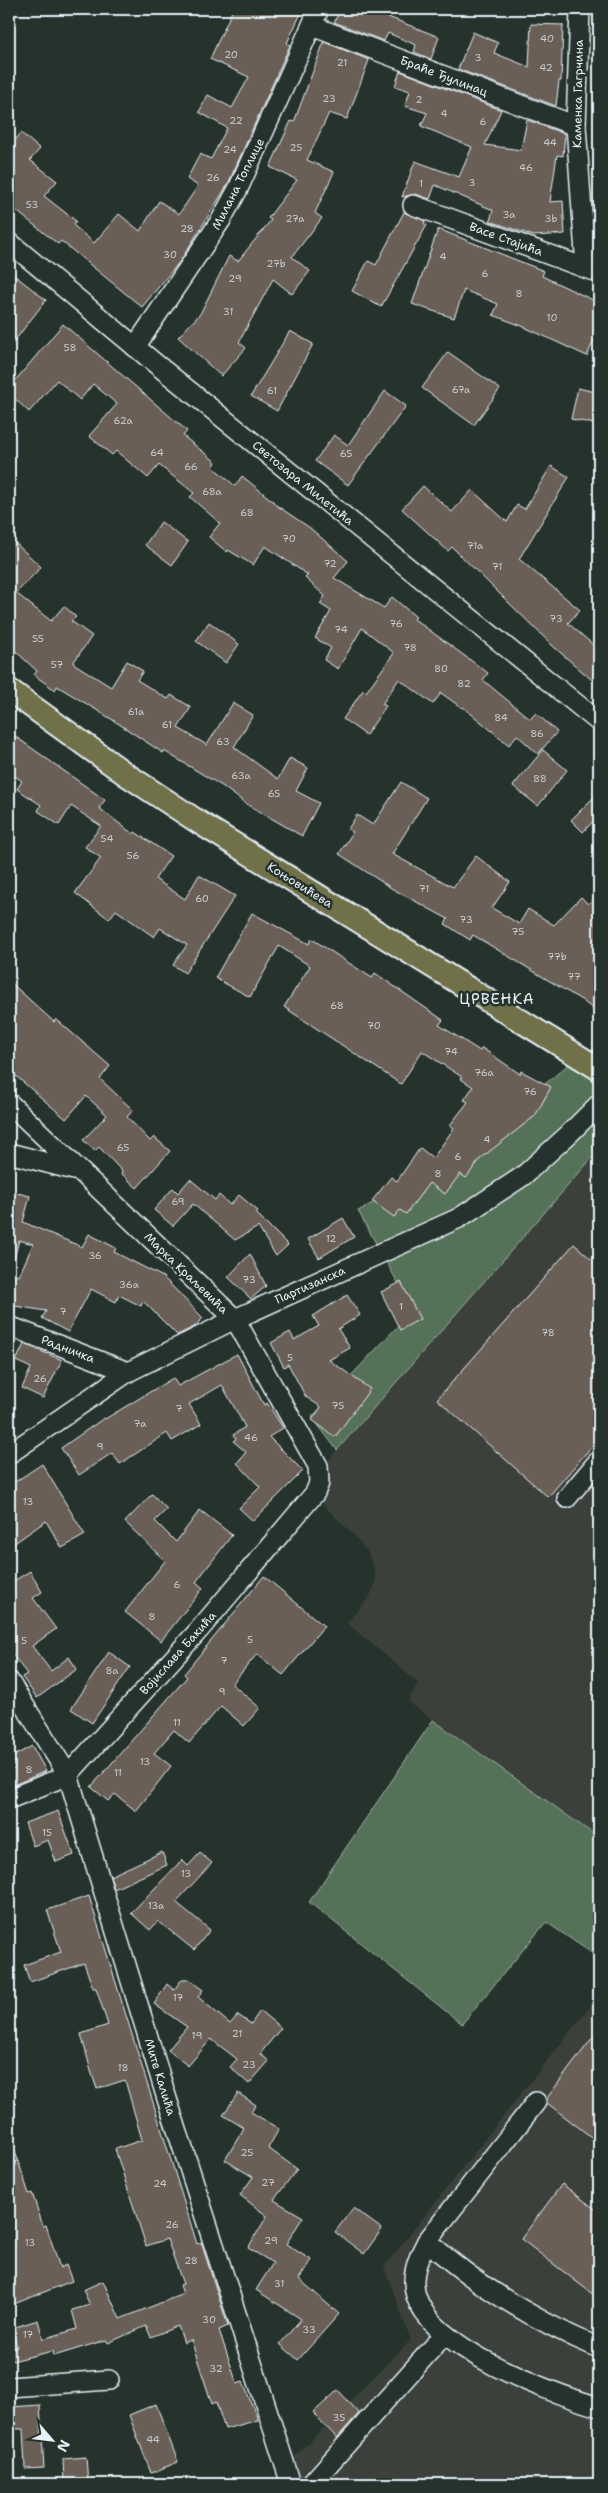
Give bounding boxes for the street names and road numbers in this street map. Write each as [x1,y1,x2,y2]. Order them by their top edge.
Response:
street label: Каменка Гагрчина [569,39,587,148]
street label: Браће Ђулинац [398,52,491,100]
street label: Милана Топлице [208,135,268,233]
street label: Васе Стајића [467,218,545,260]
street label: Светозара Милетића [249,437,357,529]
street label: Коњовићева [264,859,336,912]
street label: Марка Краљевића [141,1229,232,1318]
street label: Партизанска [272,1262,348,1308]
street label: Радничка [39,1331,98,1367]
street label: Војислава Бакића [136,1607,220,1698]
street label: Мите Калића [141,2036,179,2118]

